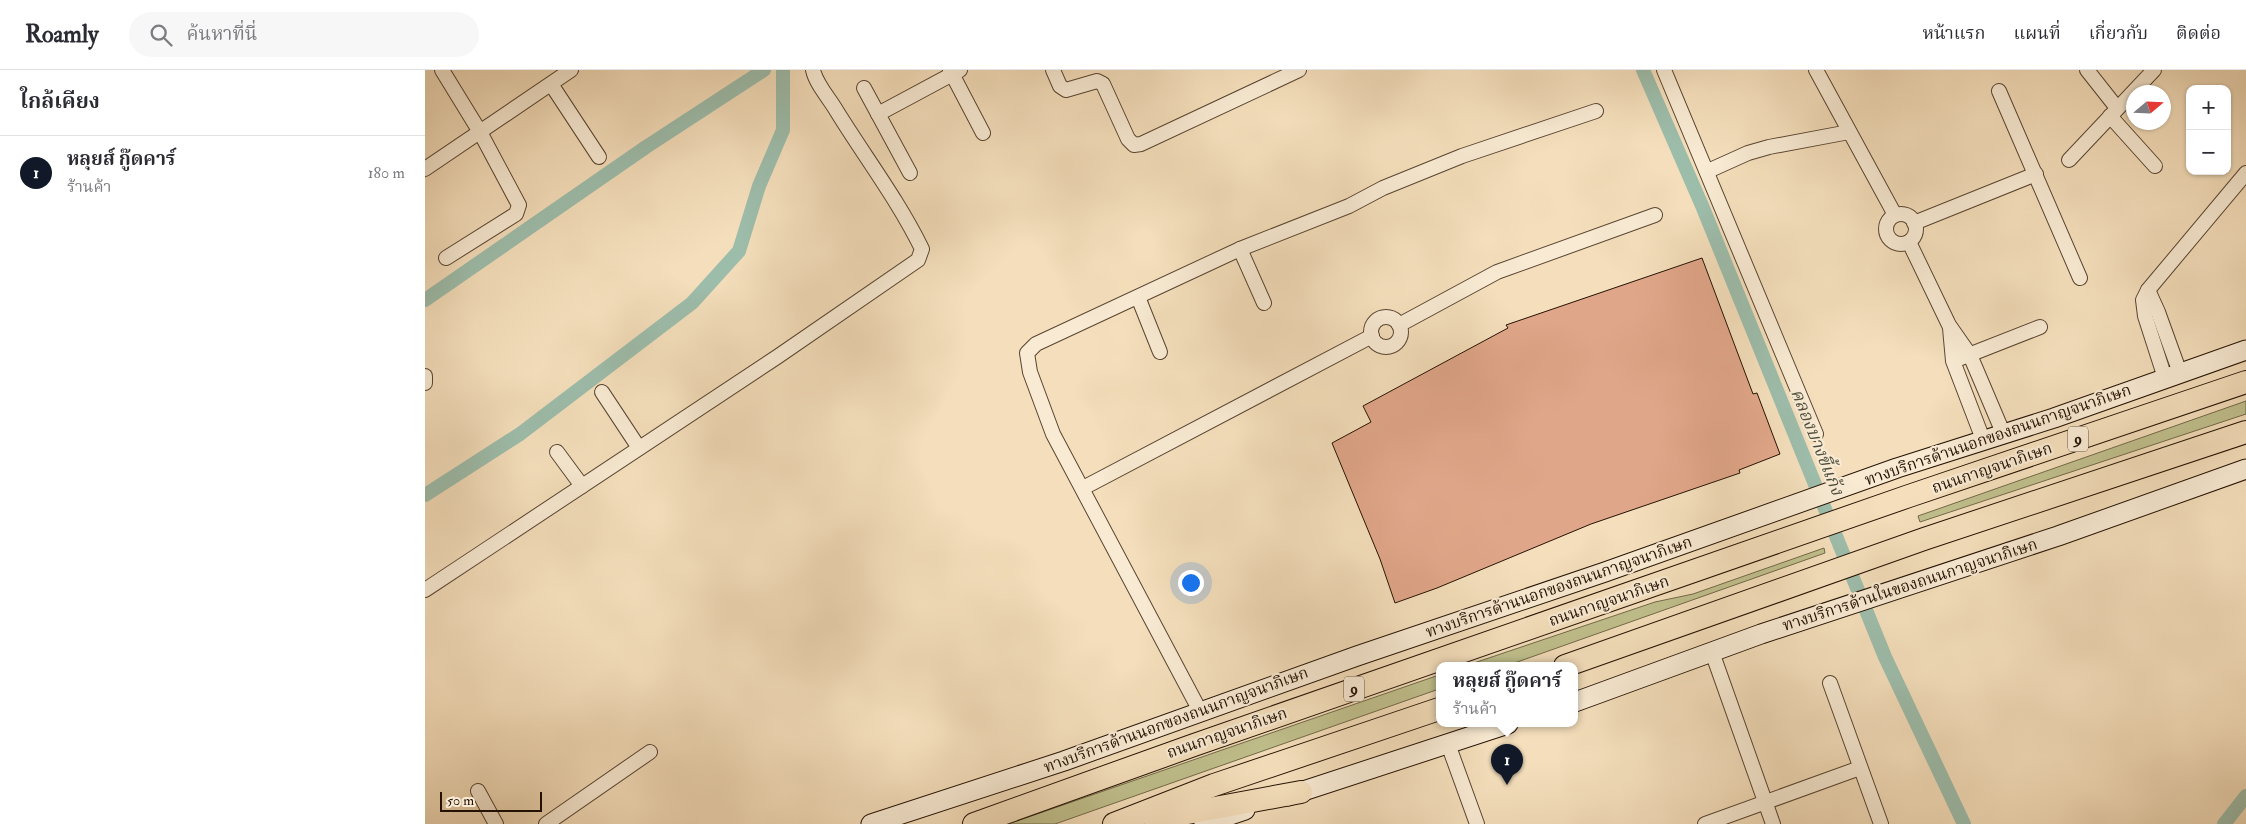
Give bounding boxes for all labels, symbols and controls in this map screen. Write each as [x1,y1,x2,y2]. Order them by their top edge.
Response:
search box [129,12,479,57]
text: Roamly [25,19,99,50]
icon: search [147,21,175,49]
text: ค้นหาที่นี่ [187,22,257,46]
text: หน้าแรก [1922,22,1985,45]
text: แผนที่ [2013,22,2061,45]
text: เกี่ยวกับ [2089,22,2148,45]
text: ติดต่อ [2176,22,2221,45]
north arrow [2126,85,2171,130]
map controls [2186,85,2231,175]
button: + [2186,85,2231,130]
text: ใกล้เคียง [20,88,100,115]
button: − [2186,130,2231,175]
text: หลุยส์ กู๊ดคาร์ [67,147,175,171]
text: 1 [33,163,39,183]
text: 180 m [368,163,405,183]
text: ร้านค้า [67,177,111,197]
street label: ทางบริการด้านนอกของถนนกาญจนาภิเษก [1862,380,2134,490]
water label: คลองบางขี้แก้ง [1785,384,1852,499]
road number: 9 [2068,426,2088,452]
street label: ถนนกาญจนาภิเษก [1929,438,2055,498]
street label: ทางบริการด้านนอกของถนนกาญจนาภิเษก [1423,532,1695,642]
street label: ทางบริการด้านในของถนนกาญจนาภิเษก [1780,533,2040,636]
your location [1178,570,1204,596]
street label: ถนนกาญจนาภิเษก [1546,571,1672,631]
popup [1436,662,1578,727]
street label: ทางบริการด้านนอกของถนนกาญจนาภิเษก [1041,663,1311,777]
text: หลุยส์ กู๊ดคาร์ [1453,669,1561,693]
road number: 9 [1344,676,1364,702]
text: ร้านค้า [1453,699,1497,719]
street label: ถนนกาญจนาภิเษก [1164,703,1290,763]
pin: 1 [1491,744,1523,785]
scale bar [440,789,543,812]
text: 50 m [447,792,474,809]

